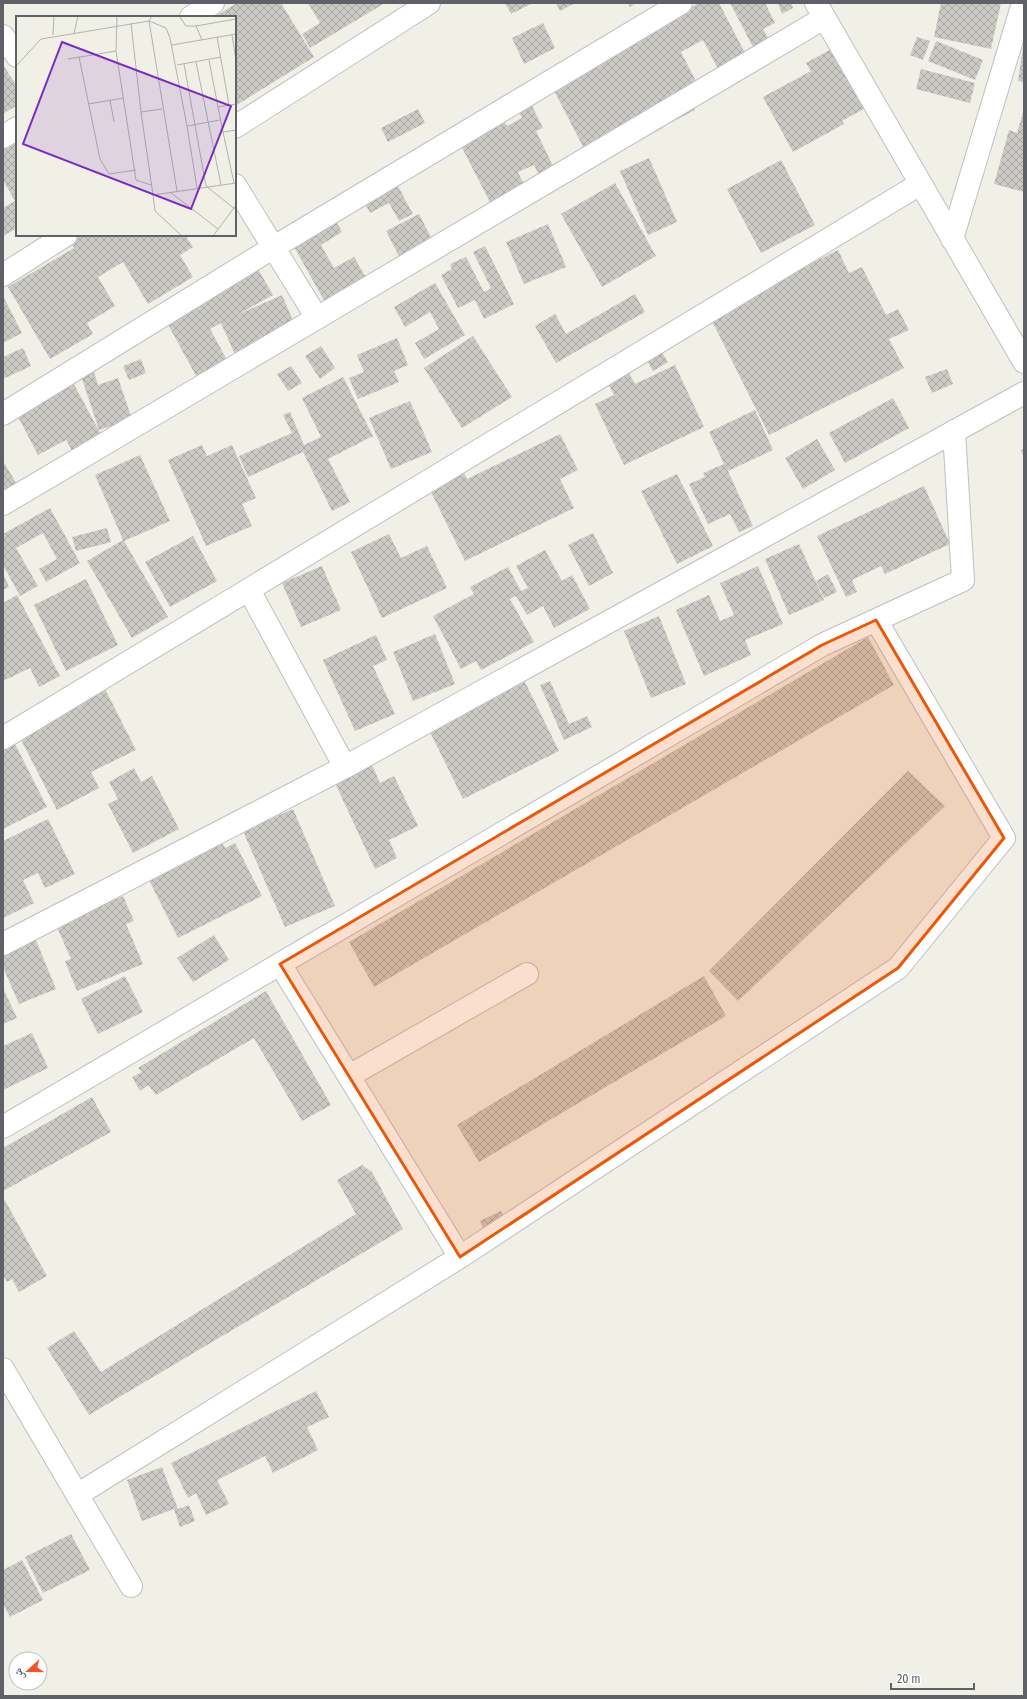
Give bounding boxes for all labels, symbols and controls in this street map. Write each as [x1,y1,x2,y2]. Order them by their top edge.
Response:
inset map [16,16,236,236]
north arrow [8,1651,48,1691]
scale bar [891,1665,974,1691]
text: ش [11,1666,28,1682]
text: 20 m [897,1672,921,1686]

